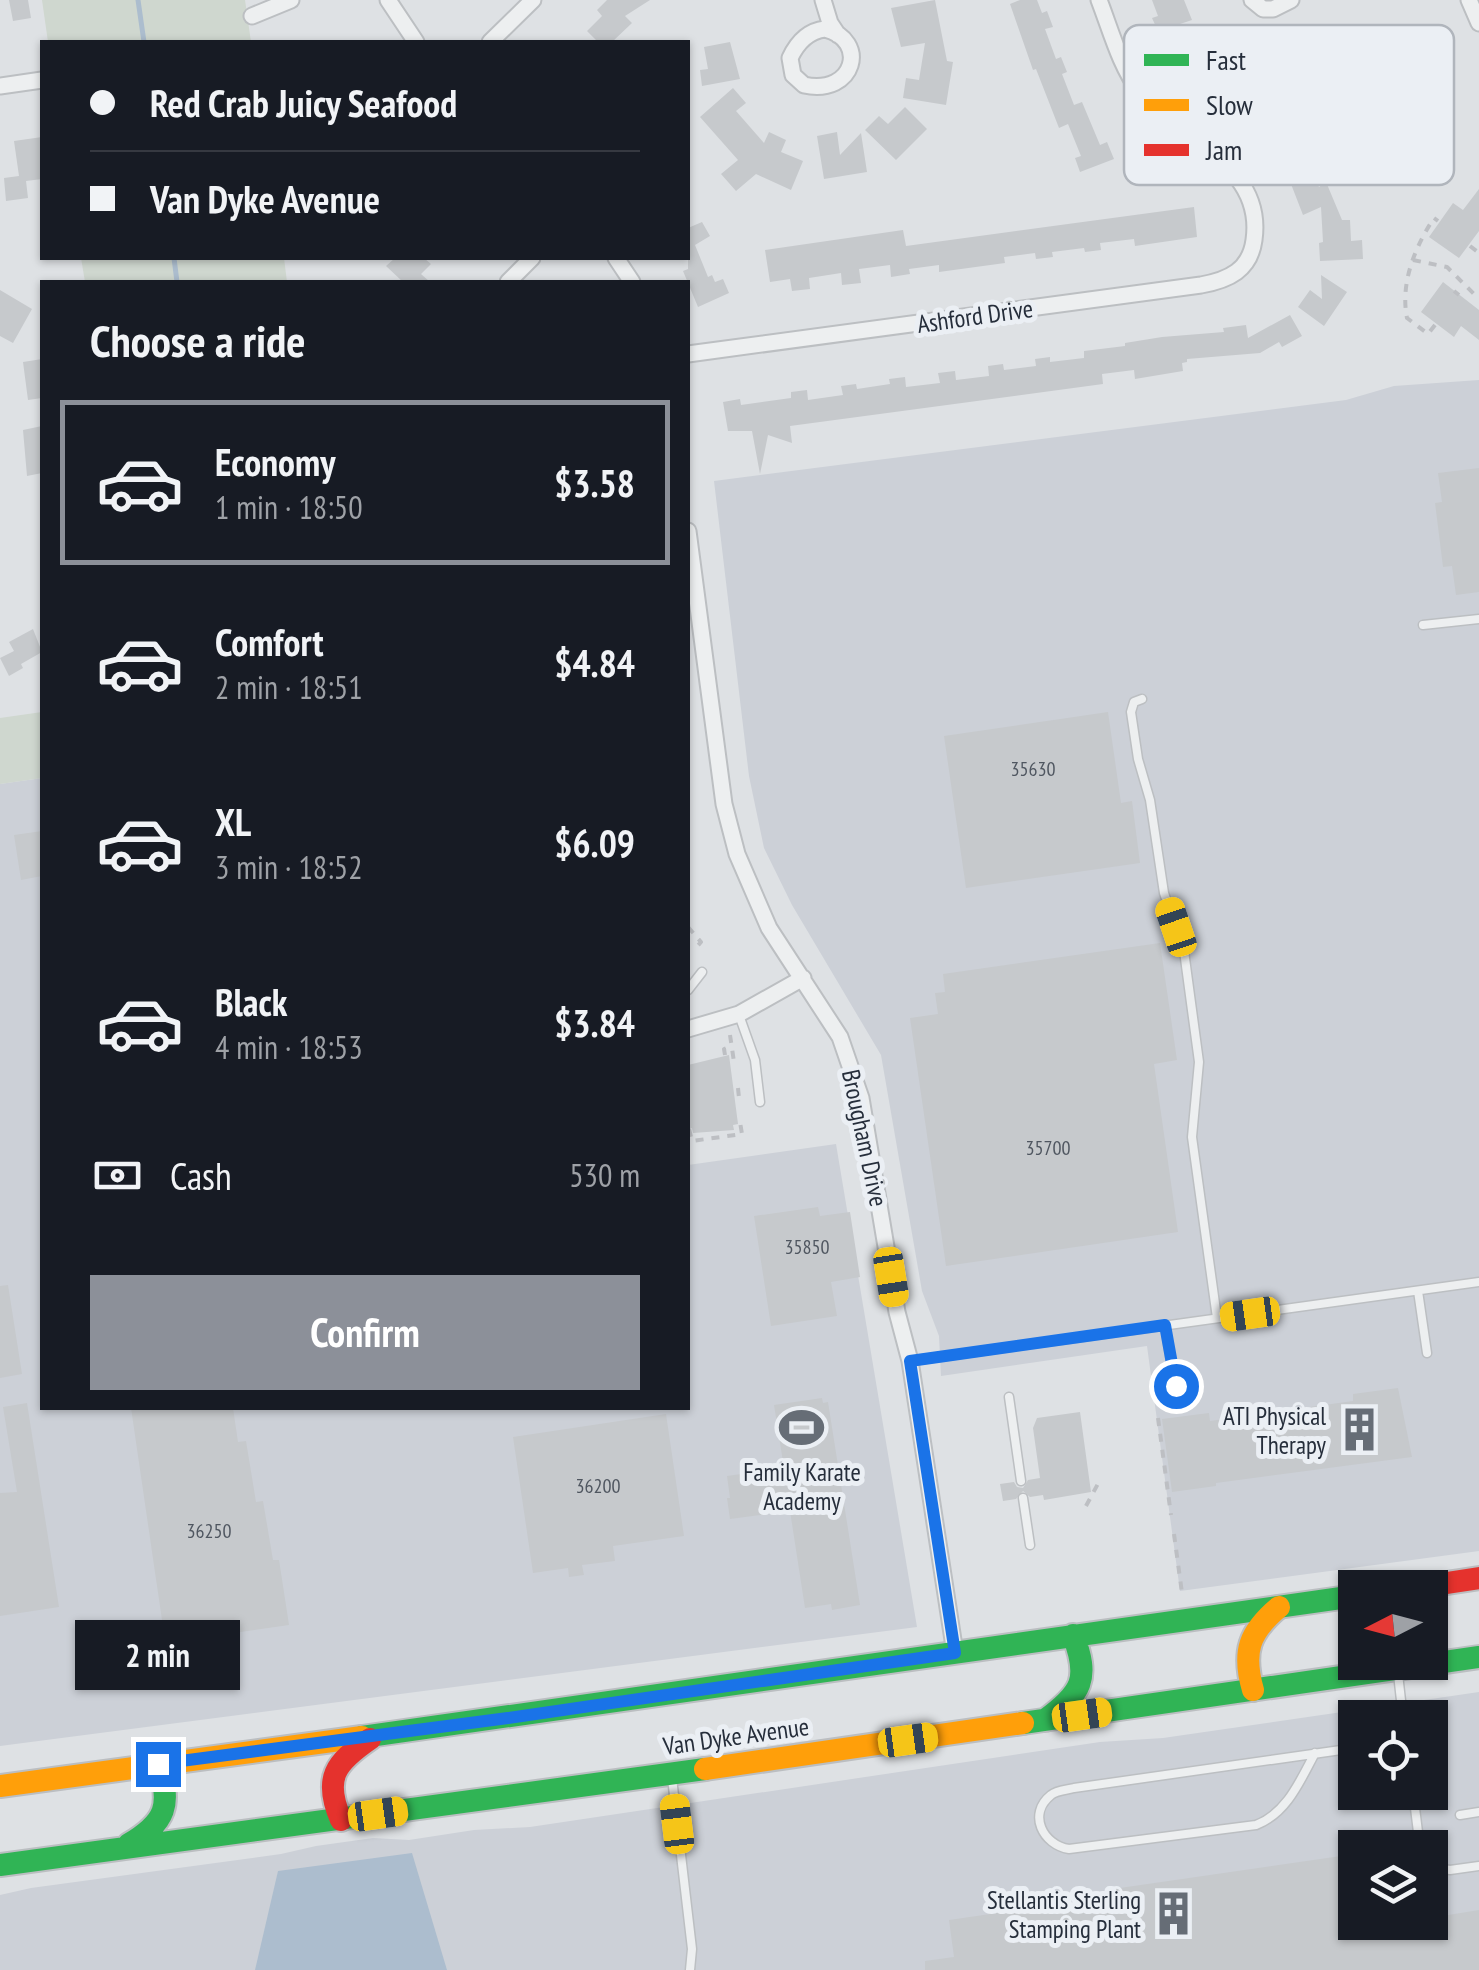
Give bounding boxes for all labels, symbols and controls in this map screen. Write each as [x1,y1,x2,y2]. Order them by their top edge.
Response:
legend [1124,25,1454,185]
text: Fast [1206,41,1246,78]
text: Red Crab Juicy Seafood [150,78,457,127]
text: Slow [1206,86,1253,123]
text: Jam [1205,131,1242,168]
text: Van Dyke Avenue [150,174,380,223]
street label: Ashford Drive [915,292,1035,340]
text: Choose a ride [90,311,305,369]
text: Economy [215,437,335,486]
icon: car [95,438,185,528]
text: $3.58 [554,458,635,507]
text: 1 min · 18:50 [215,486,363,528]
text: Comfort [215,617,324,666]
icon: car [95,618,185,708]
text: $4.84 [554,638,635,687]
text: 2 min · 18:51 [215,666,363,708]
house number: 35630 [1011,756,1056,782]
text: XL [215,797,251,846]
icon: car [95,798,185,888]
text: $6.09 [554,818,635,867]
text: 3 min · 18:52 [215,846,363,888]
car [1152,894,1200,960]
text: Black [215,977,288,1026]
icon: car [95,978,185,1068]
text: $3.84 [554,998,635,1047]
text: 4 min · 18:53 [215,1026,363,1068]
street label: Brougham Drive [835,1067,895,1209]
house number: 35700 [1026,1135,1071,1161]
icon: cash [90,1148,145,1203]
text: Cash [170,1151,232,1200]
text: 530 m [569,1154,640,1196]
house number: 35850 [785,1234,830,1260]
car [871,1245,911,1309]
button: Confirm [90,1275,640,1390]
car [1218,1295,1282,1333]
route start [1154,1364,1199,1409]
place label: ATI Physical Therapy [1223,1400,1327,1461]
sports icon: Family Karate Academy [778,1404,826,1452]
building icon: ATI Physical Therapy [1335,1406,1383,1454]
place label: Family Karate Academy [743,1456,861,1517]
house number: 36200 [576,1473,621,1499]
house number: 36250 [187,1518,232,1544]
north arrow [1338,1570,1448,1680]
map controls [1338,1570,1448,1940]
callout: 2 min [76,1619,240,1689]
text: 2 min [125,1634,190,1676]
car [1050,1696,1114,1734]
button: locate [1338,1700,1448,1810]
street label: Van Dyke Avenue [660,1710,811,1762]
car [876,1721,940,1759]
route end [136,1742,181,1787]
car [658,1792,696,1856]
car [346,1795,410,1833]
button: layers [1338,1830,1448,1940]
place label: Stellantis Sterling Stamping Plant [987,1884,1141,1945]
building icon: Stellantis Sterling Stamping Plant [1150,1890,1198,1938]

